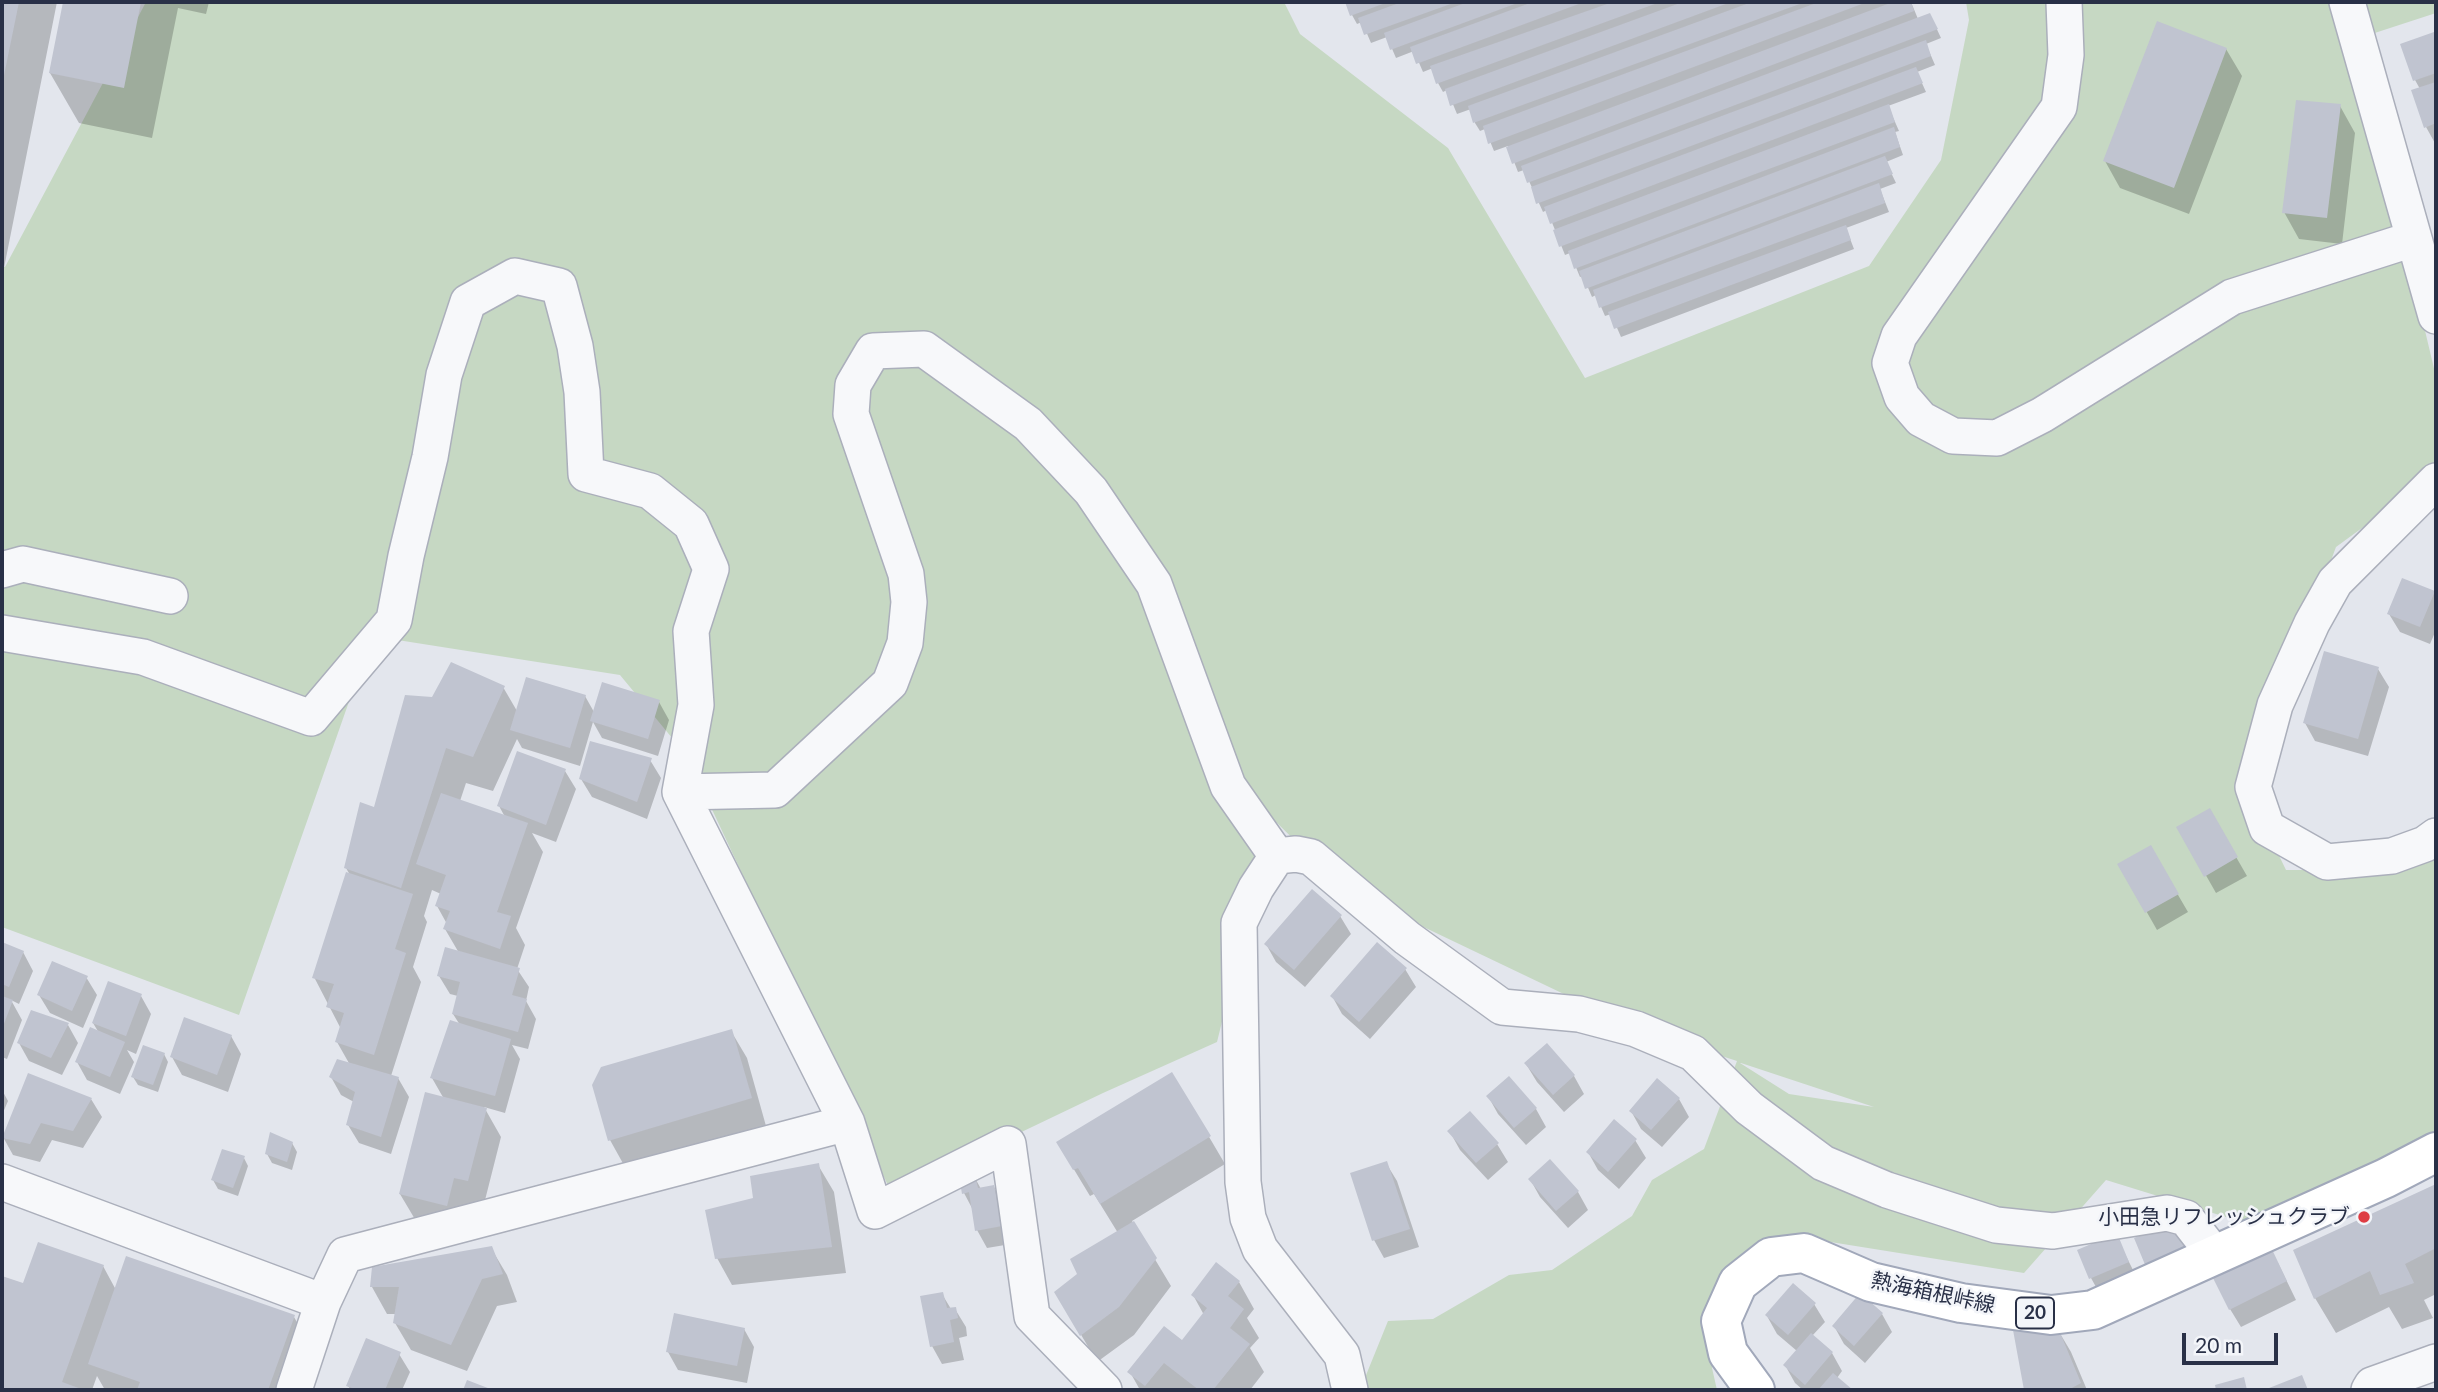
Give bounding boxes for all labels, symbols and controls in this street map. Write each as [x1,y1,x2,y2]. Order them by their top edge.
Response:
place label: 小田急リフレッシュクラブ [2098,1204,2350,1230]
marker: 小田急リフレッシュクラブ [2356,1209,2372,1225]
street label: 熱海箱根峠線 [1869,1268,1997,1318]
road number: 20 [2016,1298,2054,1329]
scale bar [2186,1318,2282,1362]
text: 20 m [2195,1332,2242,1357]

